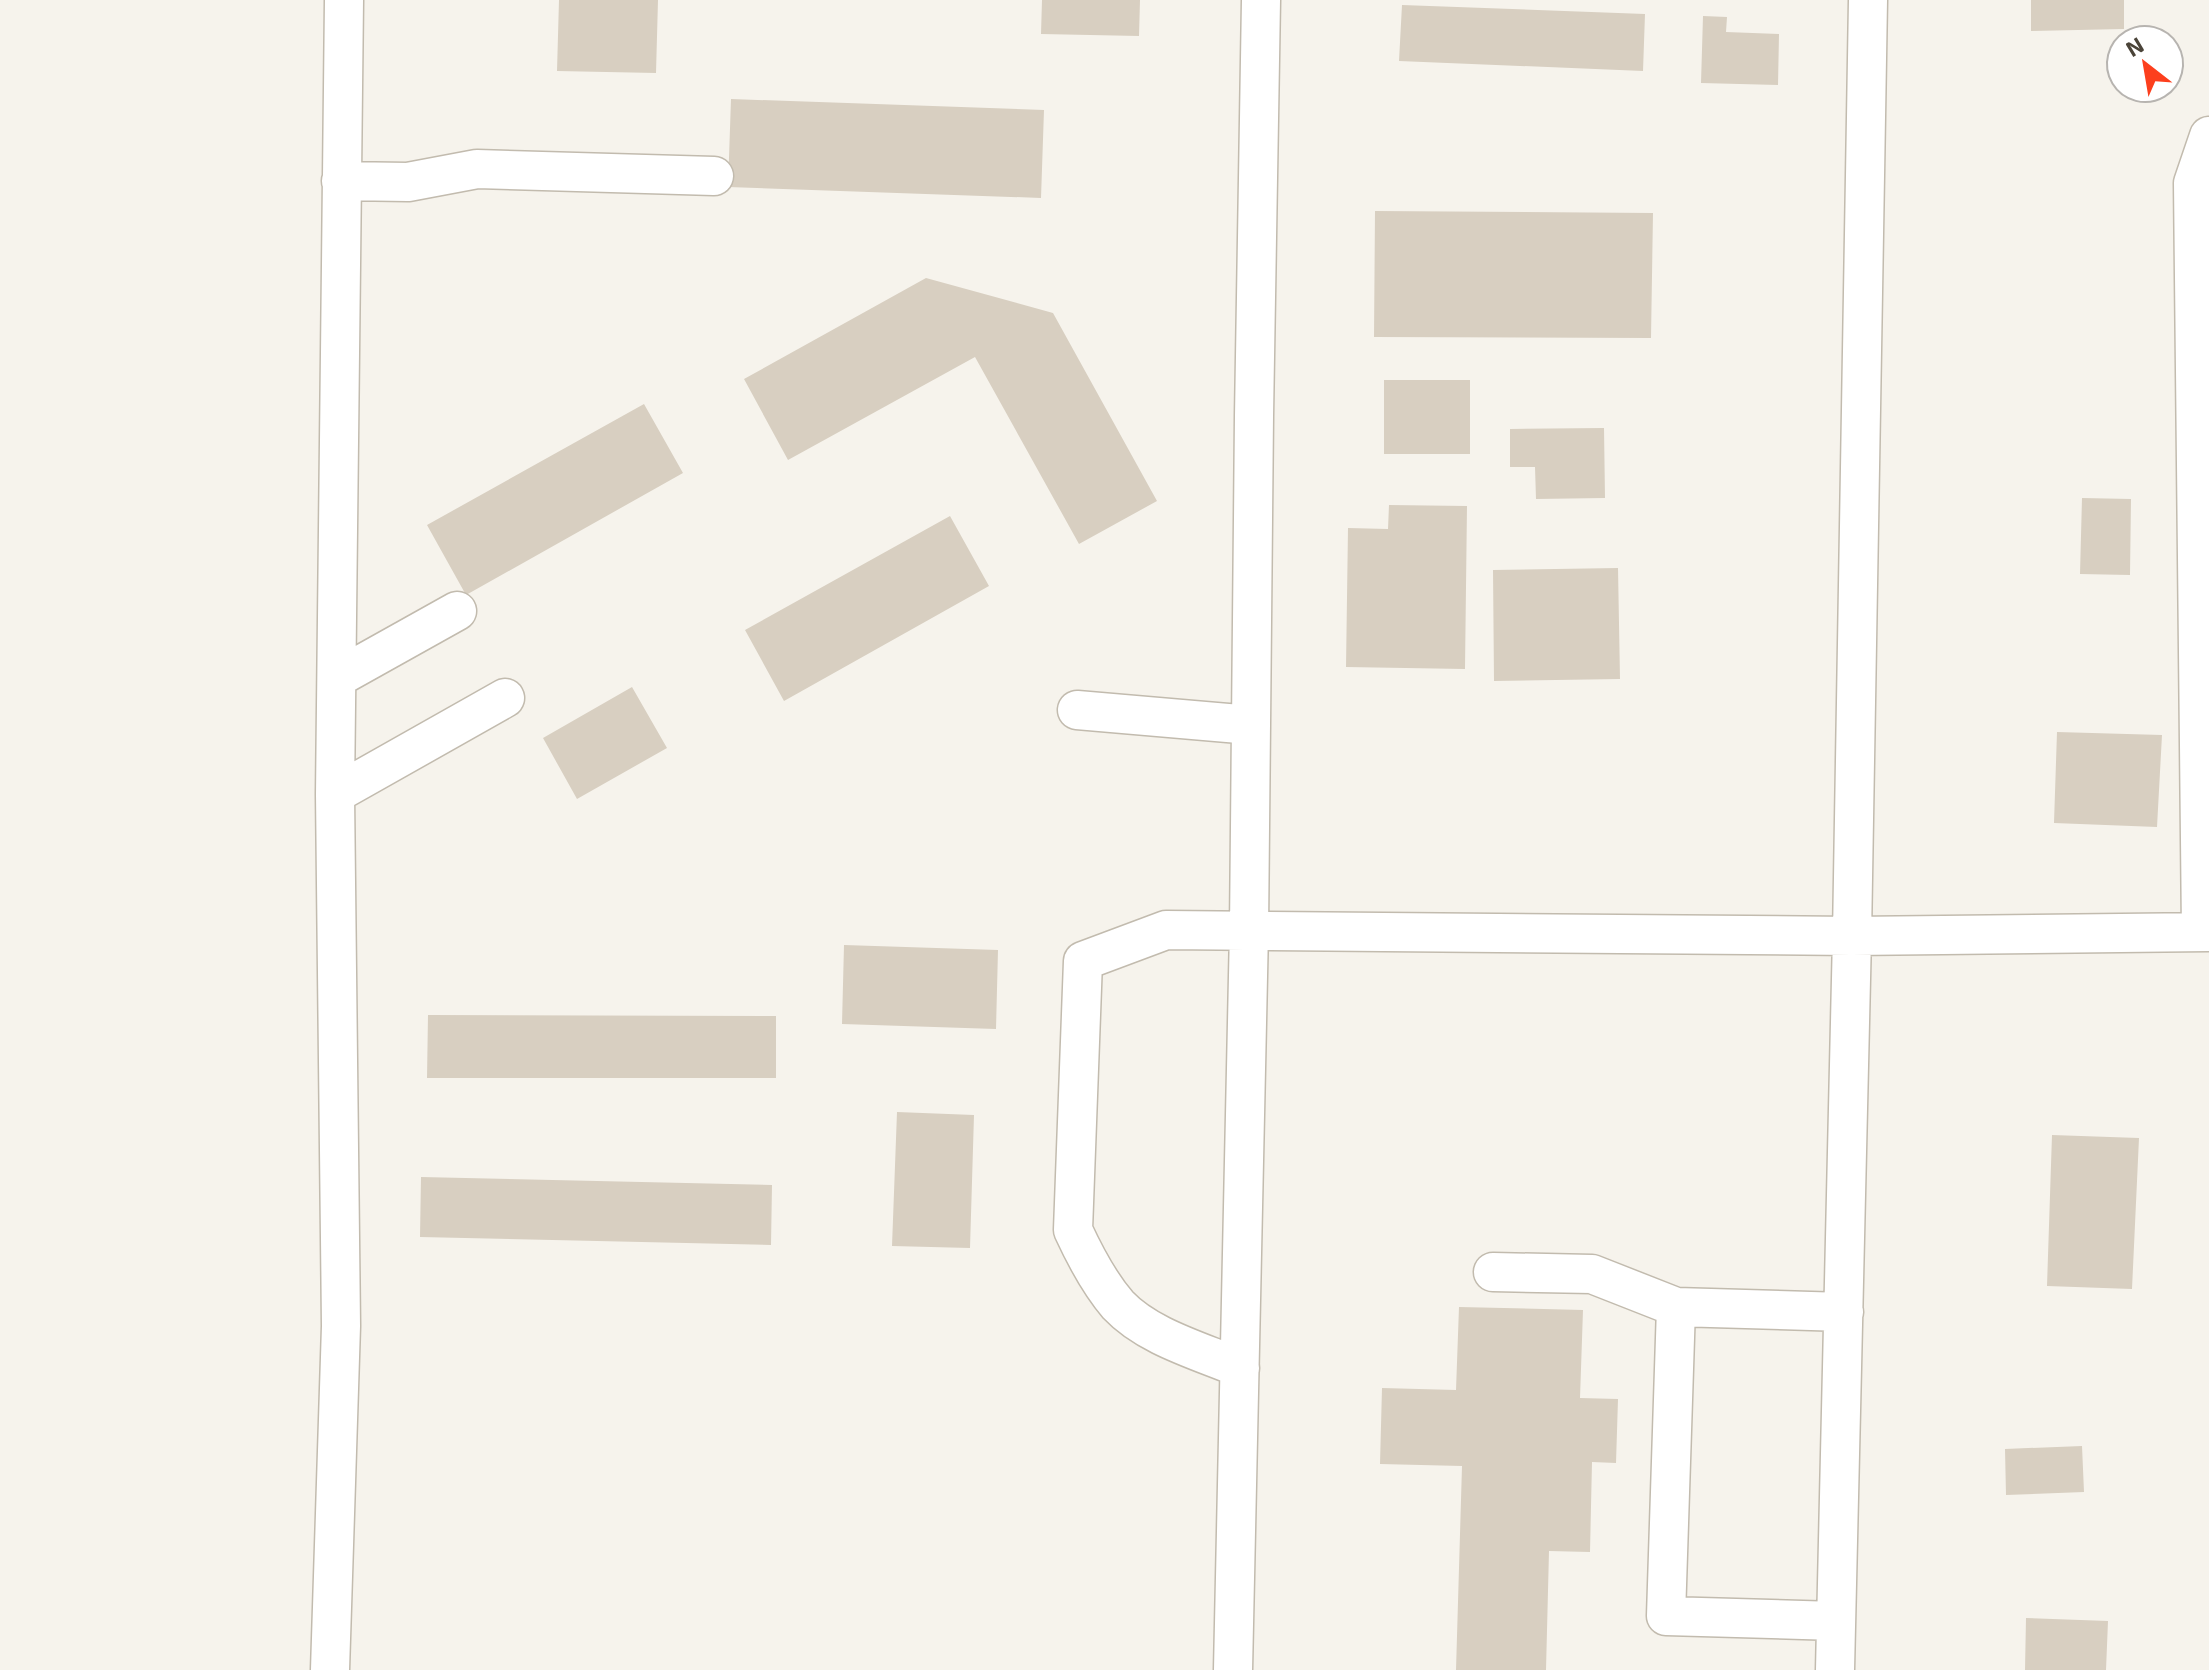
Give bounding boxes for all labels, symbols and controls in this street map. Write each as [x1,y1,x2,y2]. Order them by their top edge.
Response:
north arrow [2105,24,2185,104]
text: N [2121,31,2148,61]

